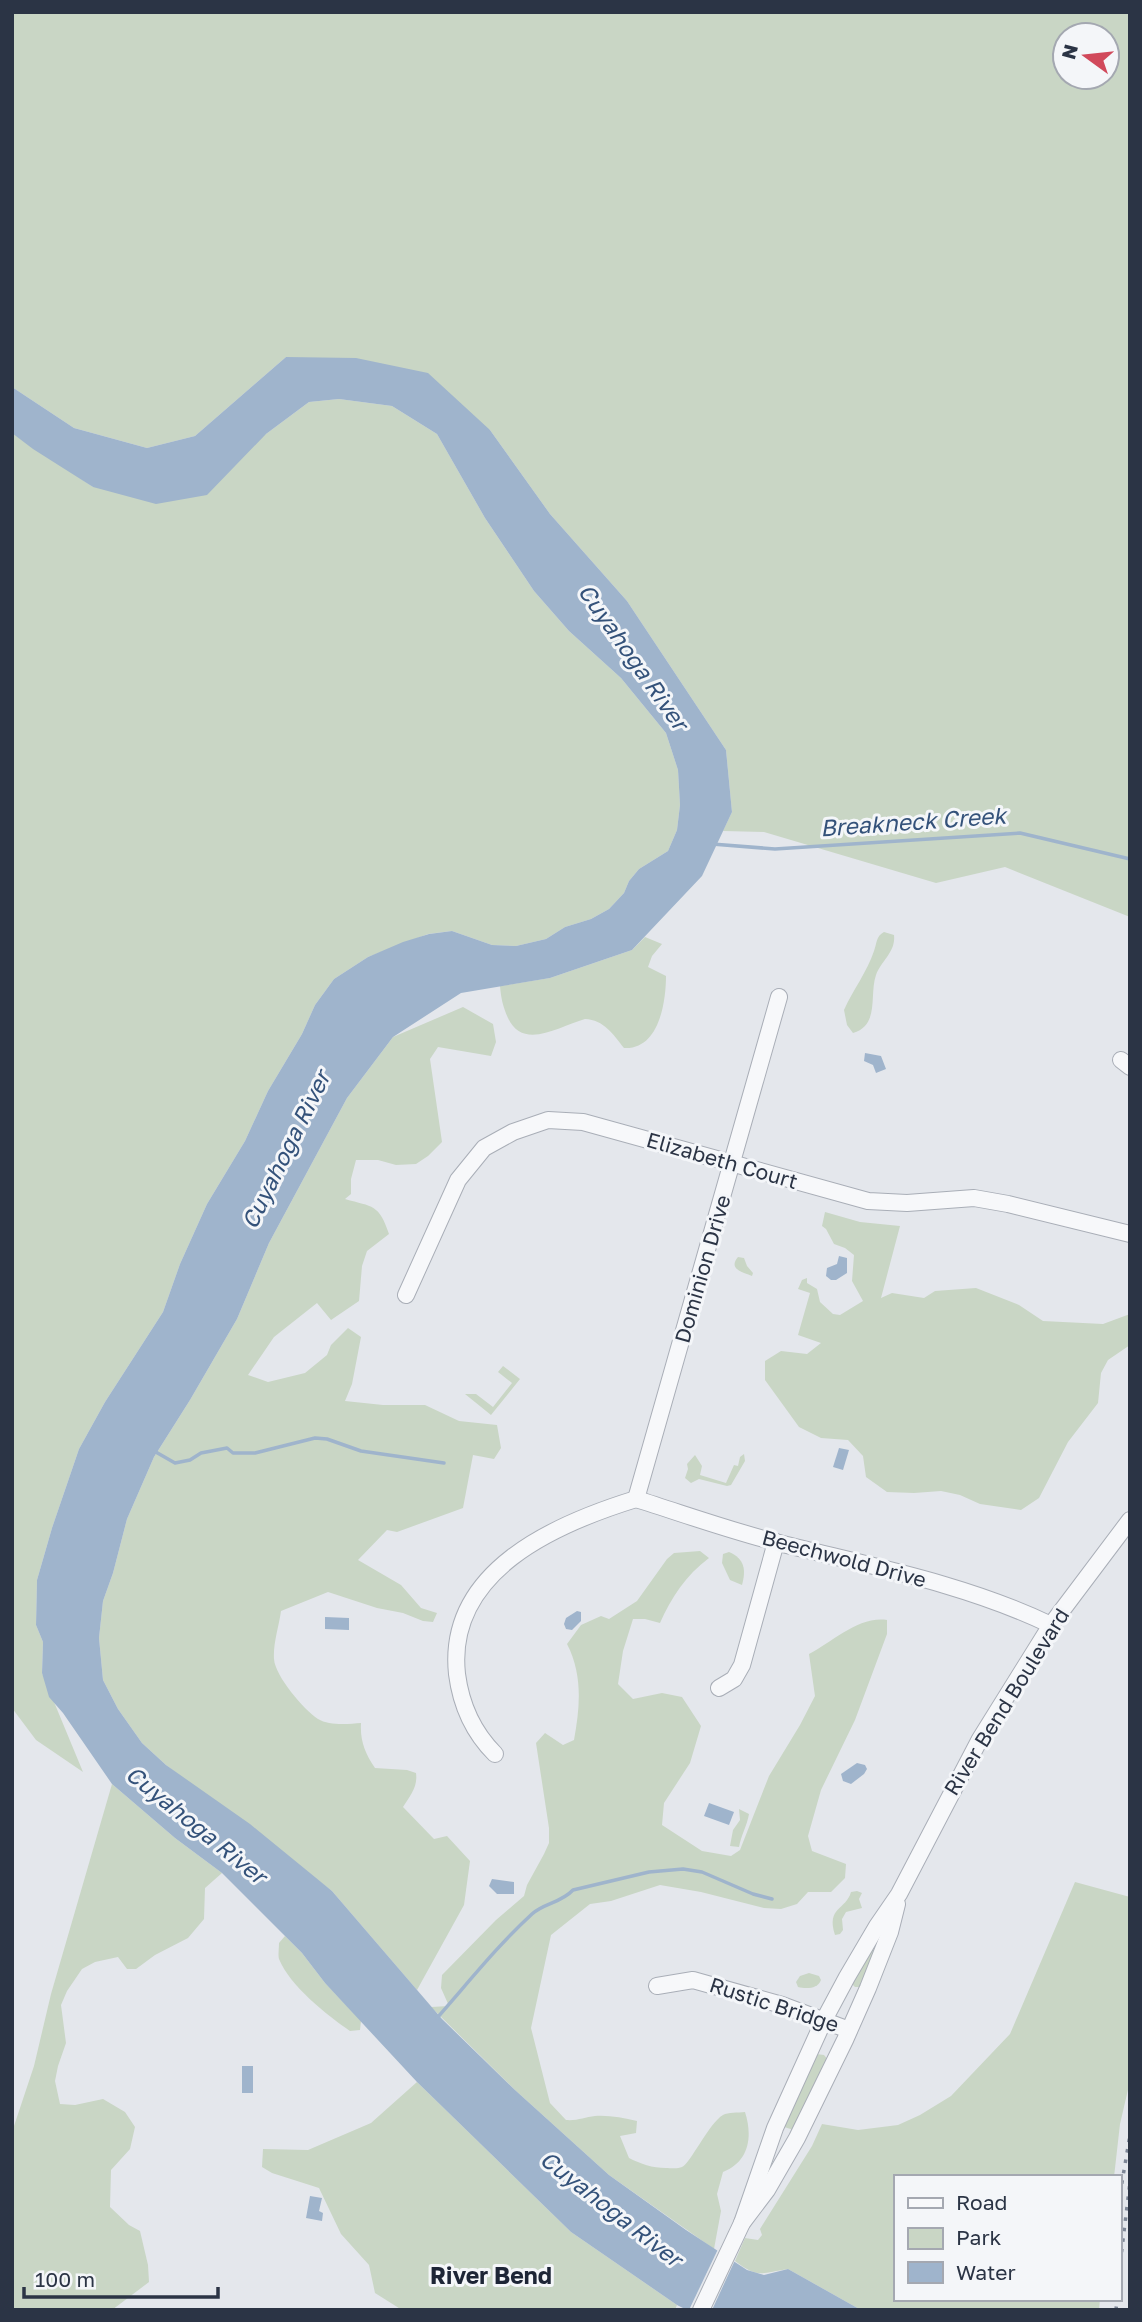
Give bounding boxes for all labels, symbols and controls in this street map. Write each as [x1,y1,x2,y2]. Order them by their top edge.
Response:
north arrow [1051,21,1121,91]
text: N [1056,42,1082,61]
water label: Cuyahoga River [573,578,696,737]
water label: Breakneck Creek [819,800,1009,841]
water label: Cuyahoga River [235,1063,337,1233]
street label: Elizabeth Court [644,1126,801,1194]
street label: Dominion Drive [668,1192,736,1346]
street label: Beechwold Drive [759,1524,929,1592]
street label: River Bend Boulevard [938,1603,1074,1800]
water label: Cuyahoga River [121,1759,275,1891]
street label: Rustic Bridge [706,1971,842,2037]
water label: Cuyahoga River [535,2144,690,2274]
legend [894,2175,1121,2301]
text: Road [956,2189,1007,2215]
text: Park [956,2224,1002,2250]
scale bar [24,2256,219,2300]
text: Water [956,2259,1016,2285]
district label: River Bend [430,2261,552,2289]
text: 100 m [35,2266,95,2292]

